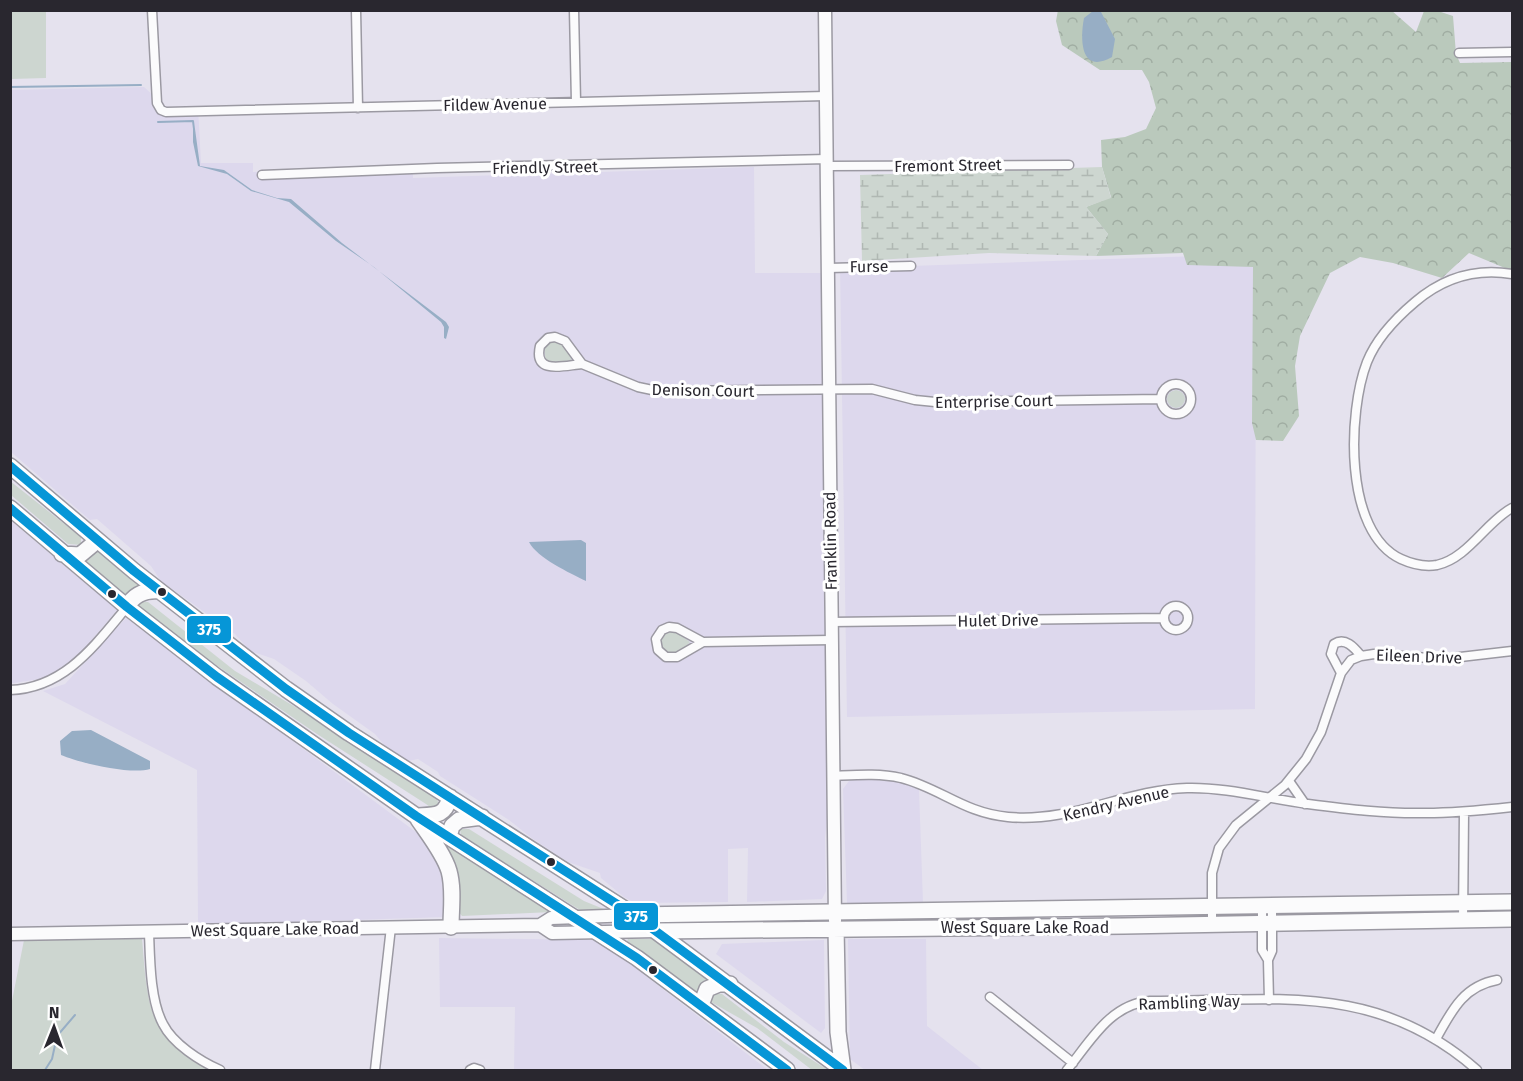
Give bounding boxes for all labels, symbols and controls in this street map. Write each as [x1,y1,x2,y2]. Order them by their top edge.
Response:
street label: Fildew Avenue [443,94,547,115]
street label: Fremont Street [894,155,1002,176]
street label: Friendly Street [492,157,598,178]
street label: Furse [849,257,889,276]
street label: Denison Court [652,380,755,401]
street label: Enterprise Court [935,391,1053,412]
street label: Franklin Road [820,491,841,591]
unlabelled marker [156,586,168,598]
unlabelled marker [106,588,118,600]
street label: Hulet Drive [957,610,1039,631]
line badge: 375 [186,615,232,644]
text: 375 [196,620,221,639]
street label: Eileen Drive [1376,646,1462,667]
street label: Kendry Avenue [1061,782,1171,825]
unlabelled marker [545,856,557,868]
line badge: 375 [613,902,659,931]
text: 375 [623,907,648,926]
street label: West Square Lake Road [941,918,1109,937]
street label: West Square Lake Road [191,919,359,940]
unlabelled marker [647,964,659,976]
street label: Rambling Way [1138,991,1240,1014]
north arrow [24,997,84,1057]
text: N [49,1003,60,1022]

